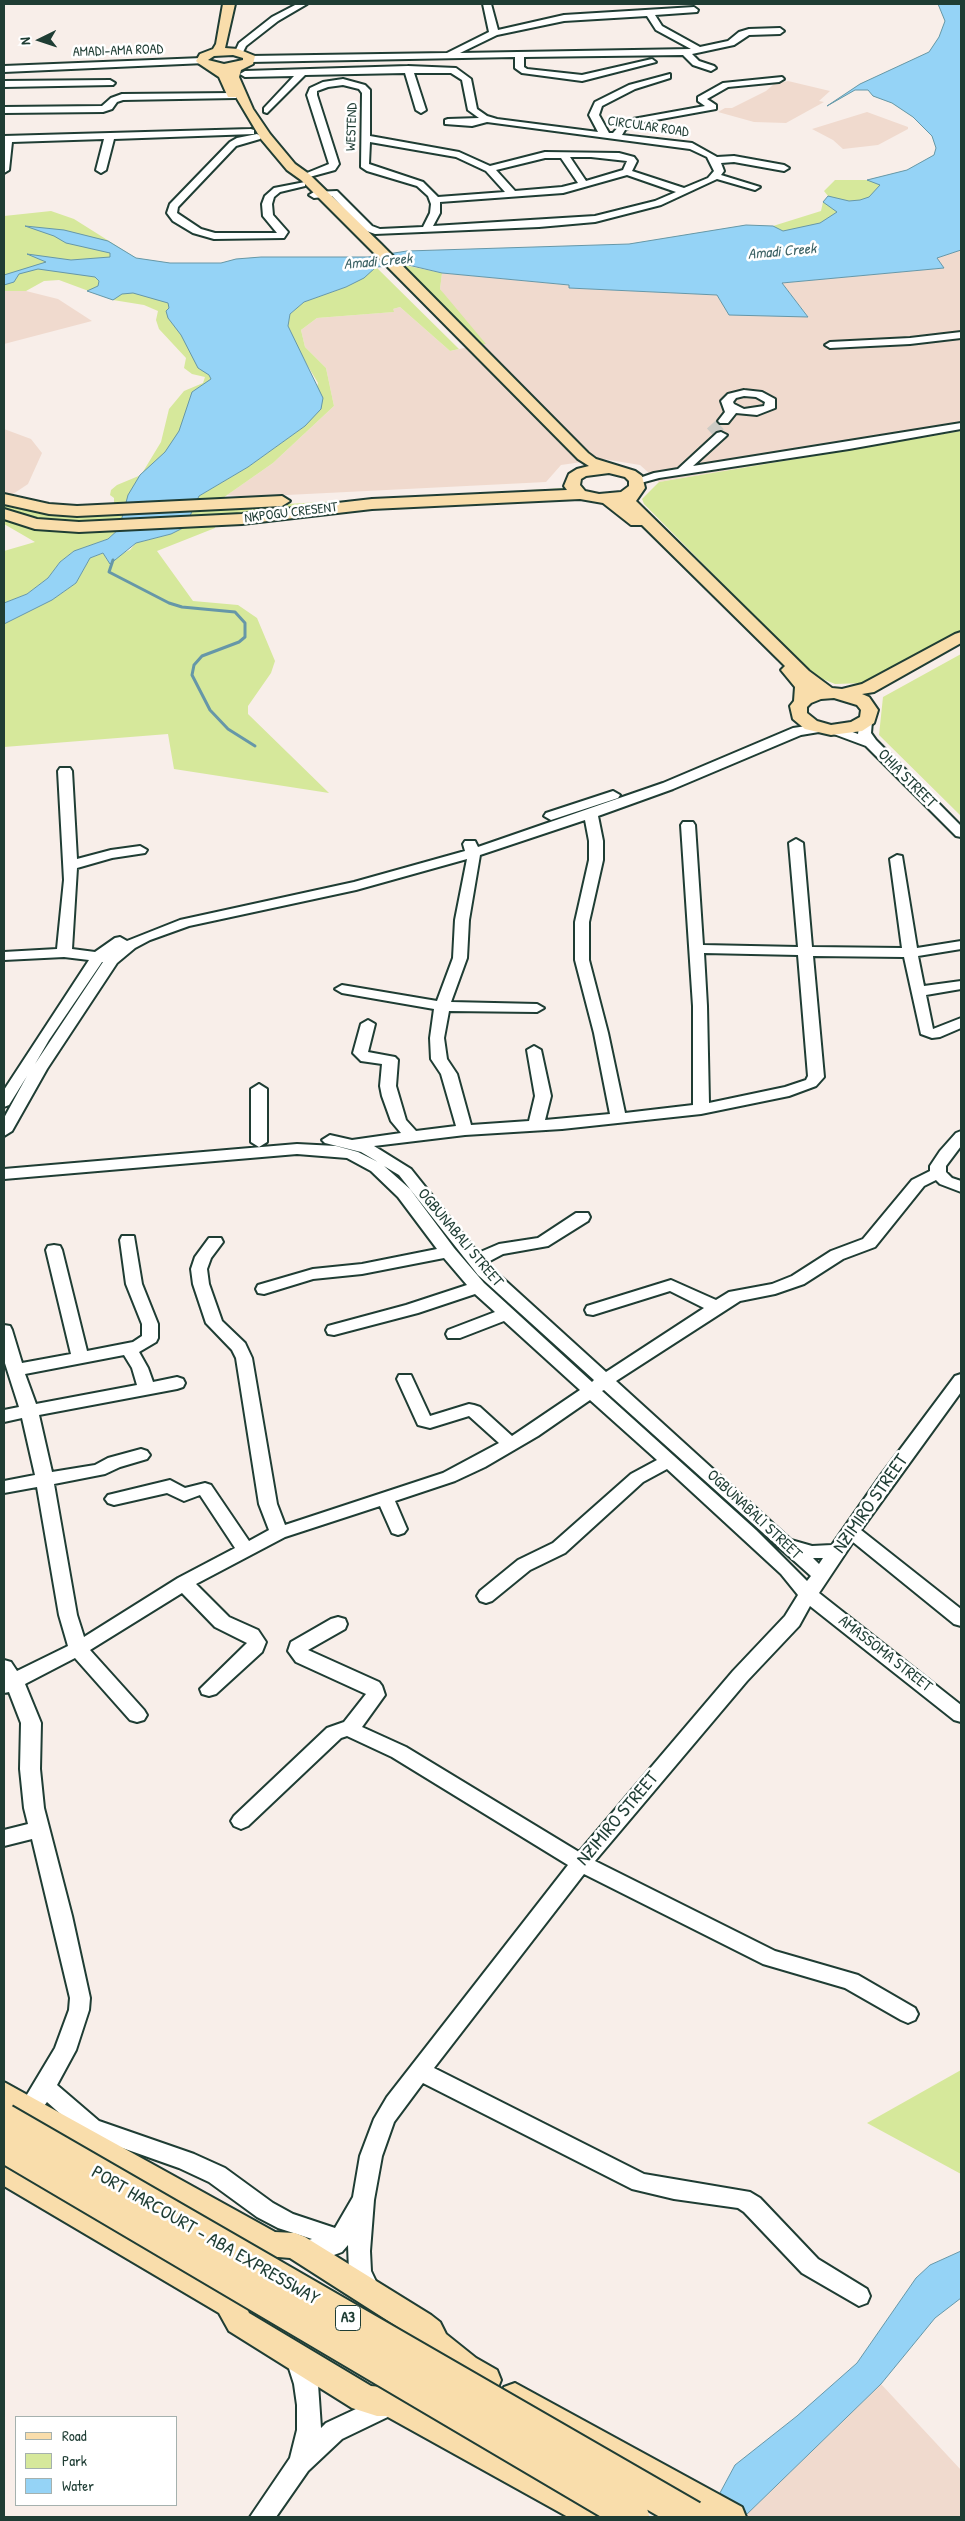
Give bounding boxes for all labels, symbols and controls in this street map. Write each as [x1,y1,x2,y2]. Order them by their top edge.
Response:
north arrow [15,15,65,65]
text: N [15,37,34,45]
street label: AMADI-AMA ROAD [73,41,163,61]
street label: WESTEND [343,103,361,151]
street label: CIRCULAR ROAD [606,113,690,141]
water label: Amadi Creek [747,240,817,264]
water label: Amadi Creek [343,250,413,274]
street label: NKPOGU CRESENT [243,499,339,527]
street label: OHIA STREET [874,746,940,812]
street label: OGBUNABALI STREET [413,1185,507,1291]
street label: NZIMIRO STREET [829,1450,913,1558]
street label: OGBUNABALI STREET [703,1466,805,1564]
street label: AMASSOMA STREET [834,1612,936,1696]
street label: NZIMIRO STREET [572,1767,664,1871]
street label: PORT HARCOURT - ABA EXPRESSWAY [87,2161,323,2311]
road number: A3 [336,2306,360,2330]
legend [15,2416,178,2506]
text: Road [62,2425,87,2446]
text: Park [62,2450,87,2471]
text: Water [62,2475,94,2496]

